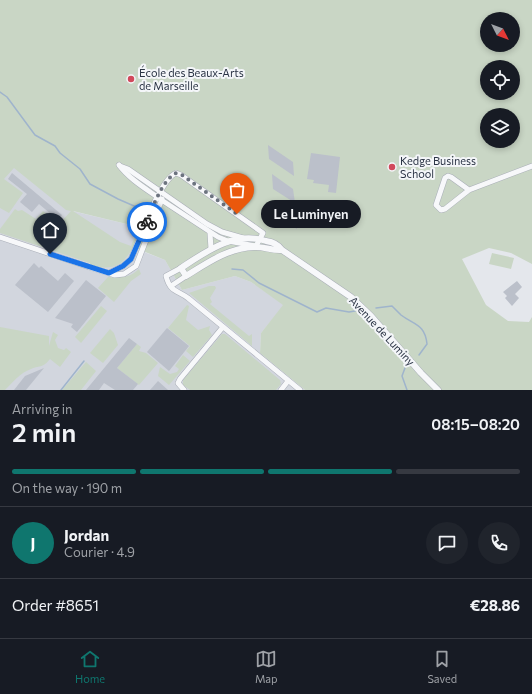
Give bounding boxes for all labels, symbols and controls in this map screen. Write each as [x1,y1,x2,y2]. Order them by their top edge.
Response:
north arrow [480,12,520,52]
map controls [480,12,520,148]
button: locate [480,60,520,100]
place label: École des Beaux-Arts de Marseille [139,65,244,92]
marker: École des Beaux-Arts de Marseille [126,74,136,84]
button: layers [480,108,520,148]
place label: Kedge Business School [400,154,476,180]
marker: Kedge Business School [387,162,397,172]
pin [220,173,254,214]
icon: bag [226,179,248,201]
callout: Le Luminyen [261,200,361,228]
courier [127,202,167,242]
text: Le Luminyen [273,206,349,222]
icon: bike [136,211,158,233]
pin [33,213,67,254]
icon: home [39,219,61,241]
street label: Avenue de Luminy [347,293,418,368]
text: Arriving in [12,401,72,417]
text: 08:15–08:20 [431,415,520,433]
text: 2 min [12,416,76,447]
text: On the way · 190 m [12,480,122,496]
button: chat [426,522,468,564]
button: phone [478,522,520,564]
text: Jordan [64,526,109,544]
text: J [31,534,35,552]
text: Courier · 4.9 [64,544,135,560]
text: Order #8651 [12,596,99,614]
text: €28.86 [470,596,520,614]
tab: Home [75,648,105,685]
tab: Map [255,648,278,685]
tab: Saved [427,648,457,685]

